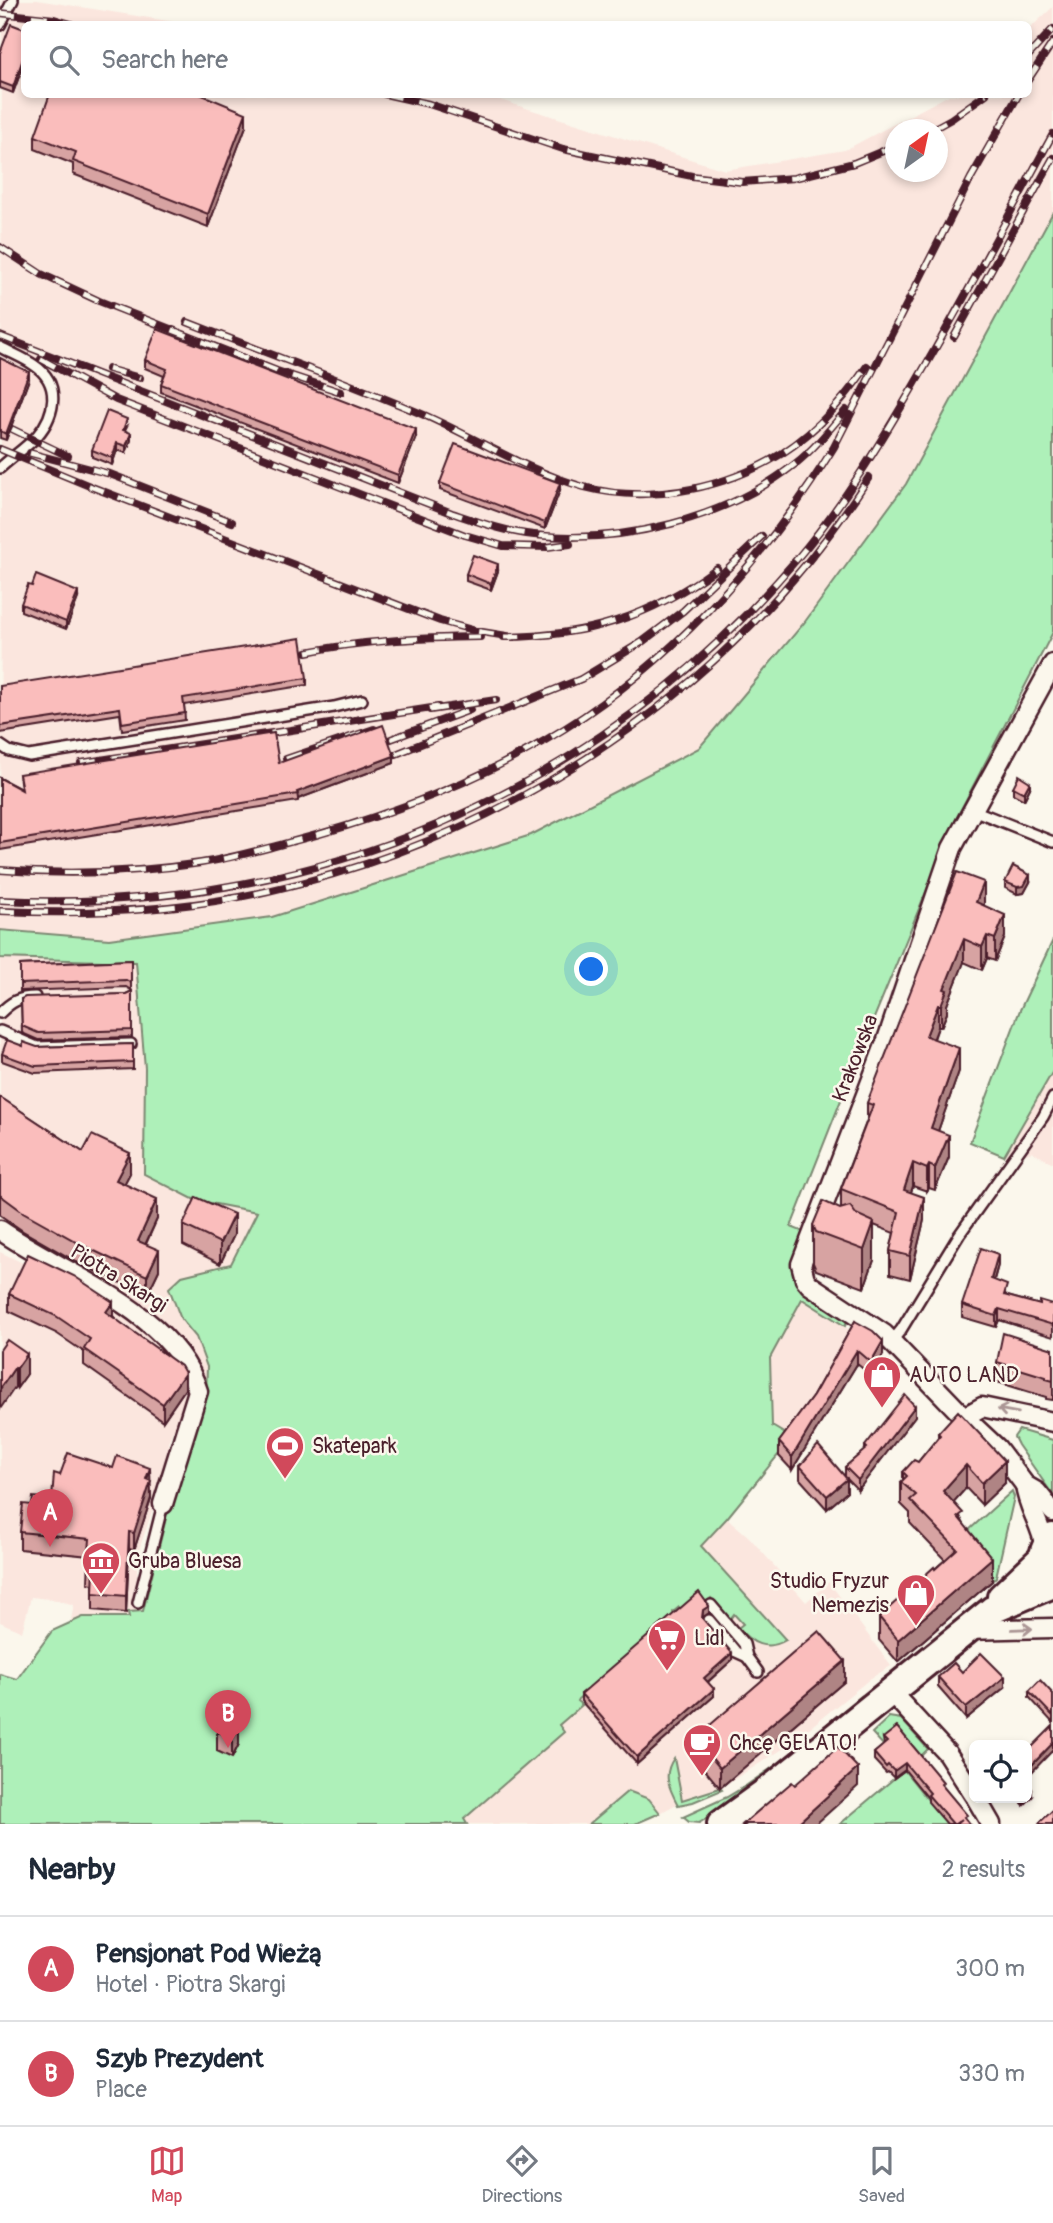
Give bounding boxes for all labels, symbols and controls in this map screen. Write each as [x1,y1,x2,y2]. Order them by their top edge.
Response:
search box [21,21,1032,98]
icon: search [45,41,83,79]
text: Search here [101,44,228,76]
north arrow [885,119,948,182]
your location [574,952,608,986]
street label: Krakowska [826,1010,885,1106]
street label: Piotra Skargi [65,1238,173,1319]
shop icon: AUTO LAND [861,1354,903,1409]
place label: AUTO LAND [909,1362,1019,1389]
one-way arrow [997,1404,1019,1418]
sports icon: Skatepark [264,1425,306,1480]
place label: Skatepark [312,1433,397,1460]
pin: A [27,1489,73,1547]
museum icon: Gruba Bluesa [80,1540,122,1595]
place label: Gruba Bluesa [128,1548,242,1575]
place label: Studio Fryzur Nemezis [770,1568,890,1619]
shop icon: Studio Fryzur Nemezis [895,1572,937,1627]
supermarket icon: Lidl [646,1617,688,1672]
one-way arrow [1010,1623,1033,1636]
place label: Lidl [694,1625,725,1652]
pin: B [205,1690,251,1748]
cafe icon: Chcę GELATO! [681,1722,723,1777]
place label: Chcę GELATO! [729,1730,858,1757]
map controls [969,1740,1032,1803]
button: locate [969,1740,1032,1803]
text: Nearby [28,1851,115,1888]
text: 2 results [942,1855,1025,1884]
text: Pensjonat Pod Wieżą [95,1938,323,1970]
text: A [44,1954,58,1983]
text: 300 m [955,1954,1025,1983]
text: Hotel · Piotra Skargi [95,1970,285,1999]
text: Szyb Prezydent [95,2043,264,2075]
text: B [44,2059,58,2088]
text: 330 m [958,2059,1025,2088]
text: Place [95,2075,147,2104]
tab: Map [148,2142,186,2208]
tab: Directions [482,2142,562,2208]
tab: Saved [858,2142,905,2208]

